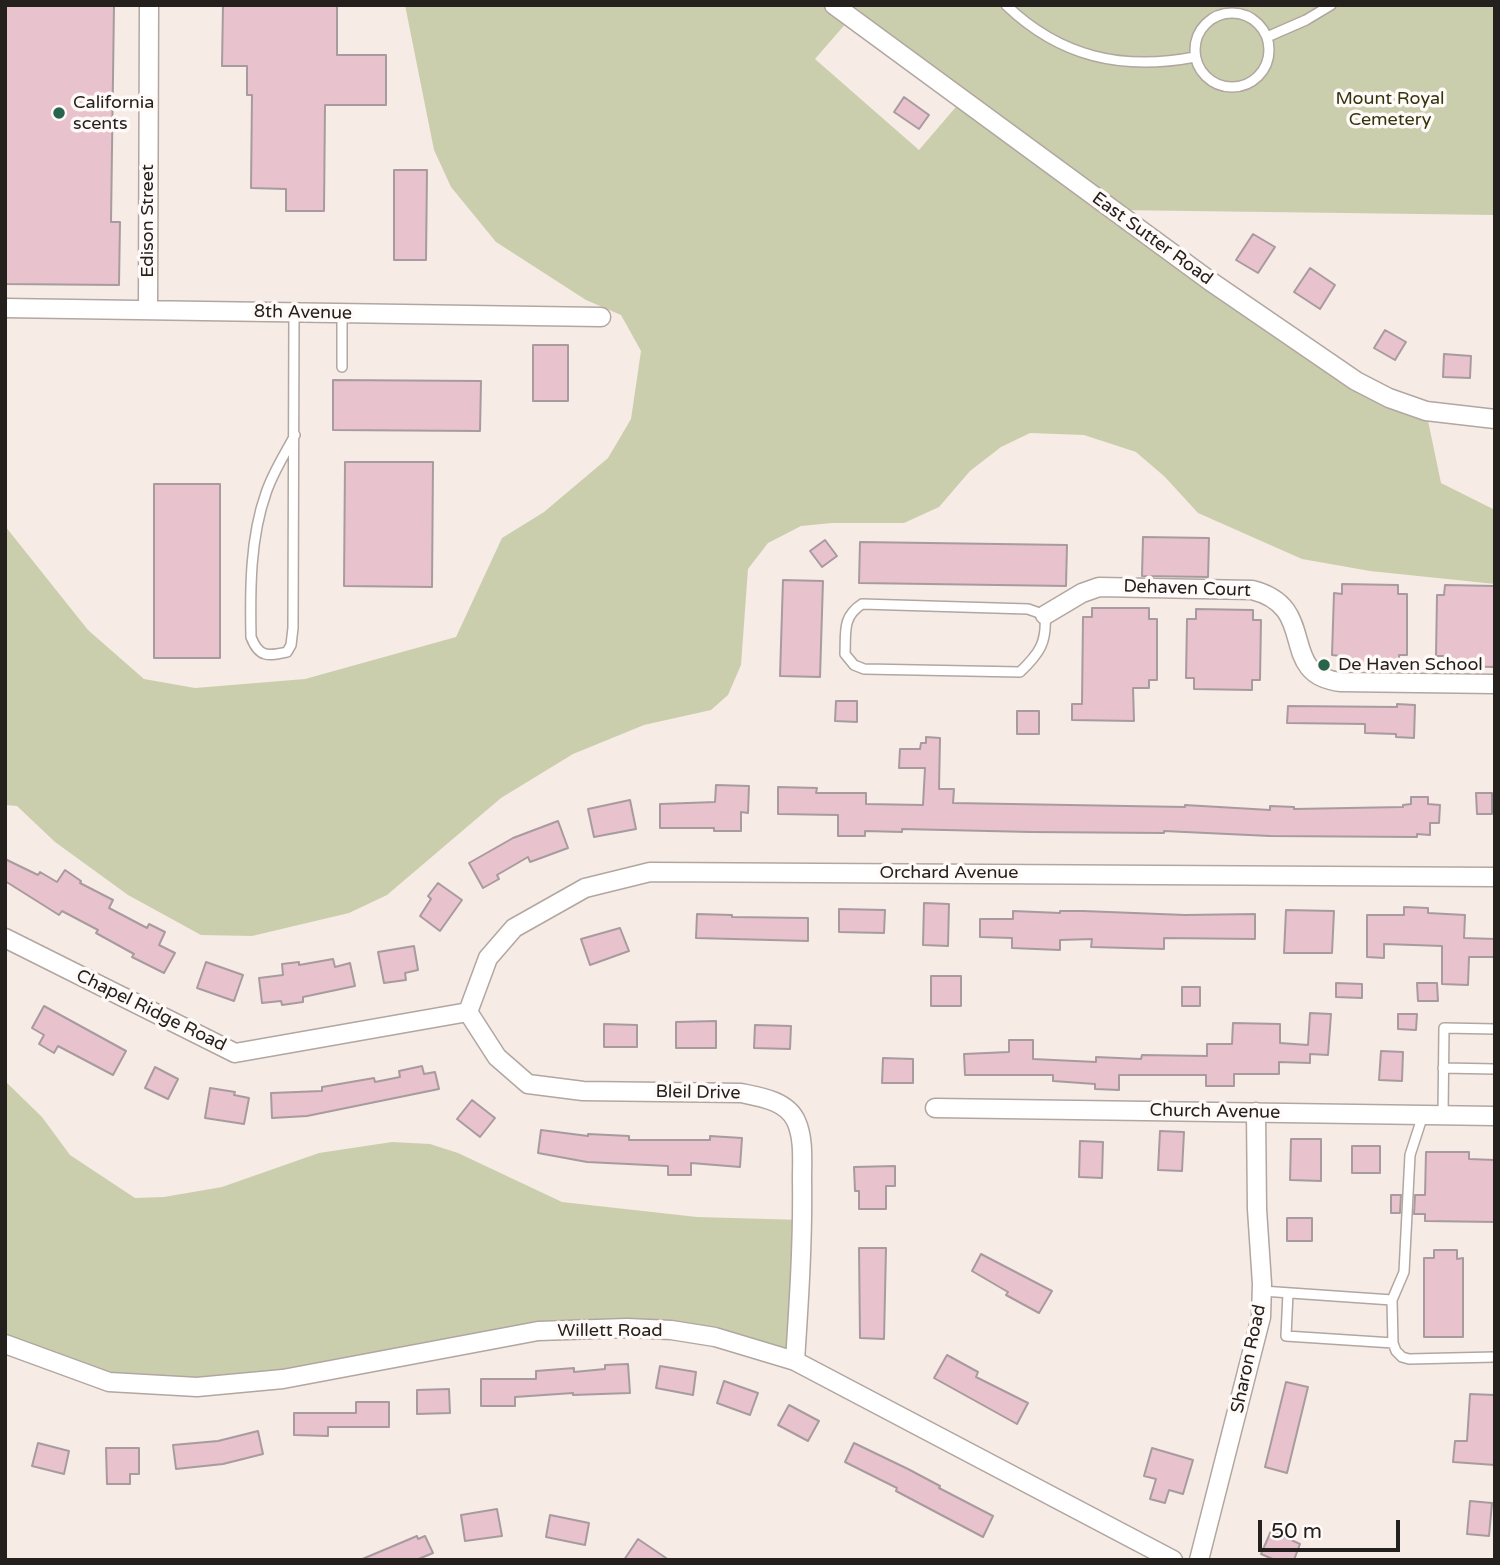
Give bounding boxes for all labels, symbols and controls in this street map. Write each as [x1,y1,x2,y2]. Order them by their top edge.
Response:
park label: Mount Royal Cemetery [1335,88,1445,130]
place label: California scents [73,92,154,134]
marker: California scents [51,105,67,121]
street label: Edison Street [137,164,159,278]
street label: East Sutter Road [1087,188,1217,290]
street label: 8th Avenue [254,301,352,325]
street label: Dehaven Court [1123,576,1251,602]
place label: De Haven School [1338,654,1483,676]
marker: De Haven School [1316,657,1332,673]
street label: Orchard Avenue [880,862,1018,884]
street label: Chapel Ridge Road [72,965,230,1057]
street label: Bleil Drive [655,1081,741,1105]
street label: Church Avenue [1149,1100,1281,1124]
street label: Sharon Road [1227,1303,1271,1415]
street label: Willett Road [557,1320,663,1342]
scale bar [1262,1506,1404,1550]
text: 50 m [1271,1519,1322,1544]

